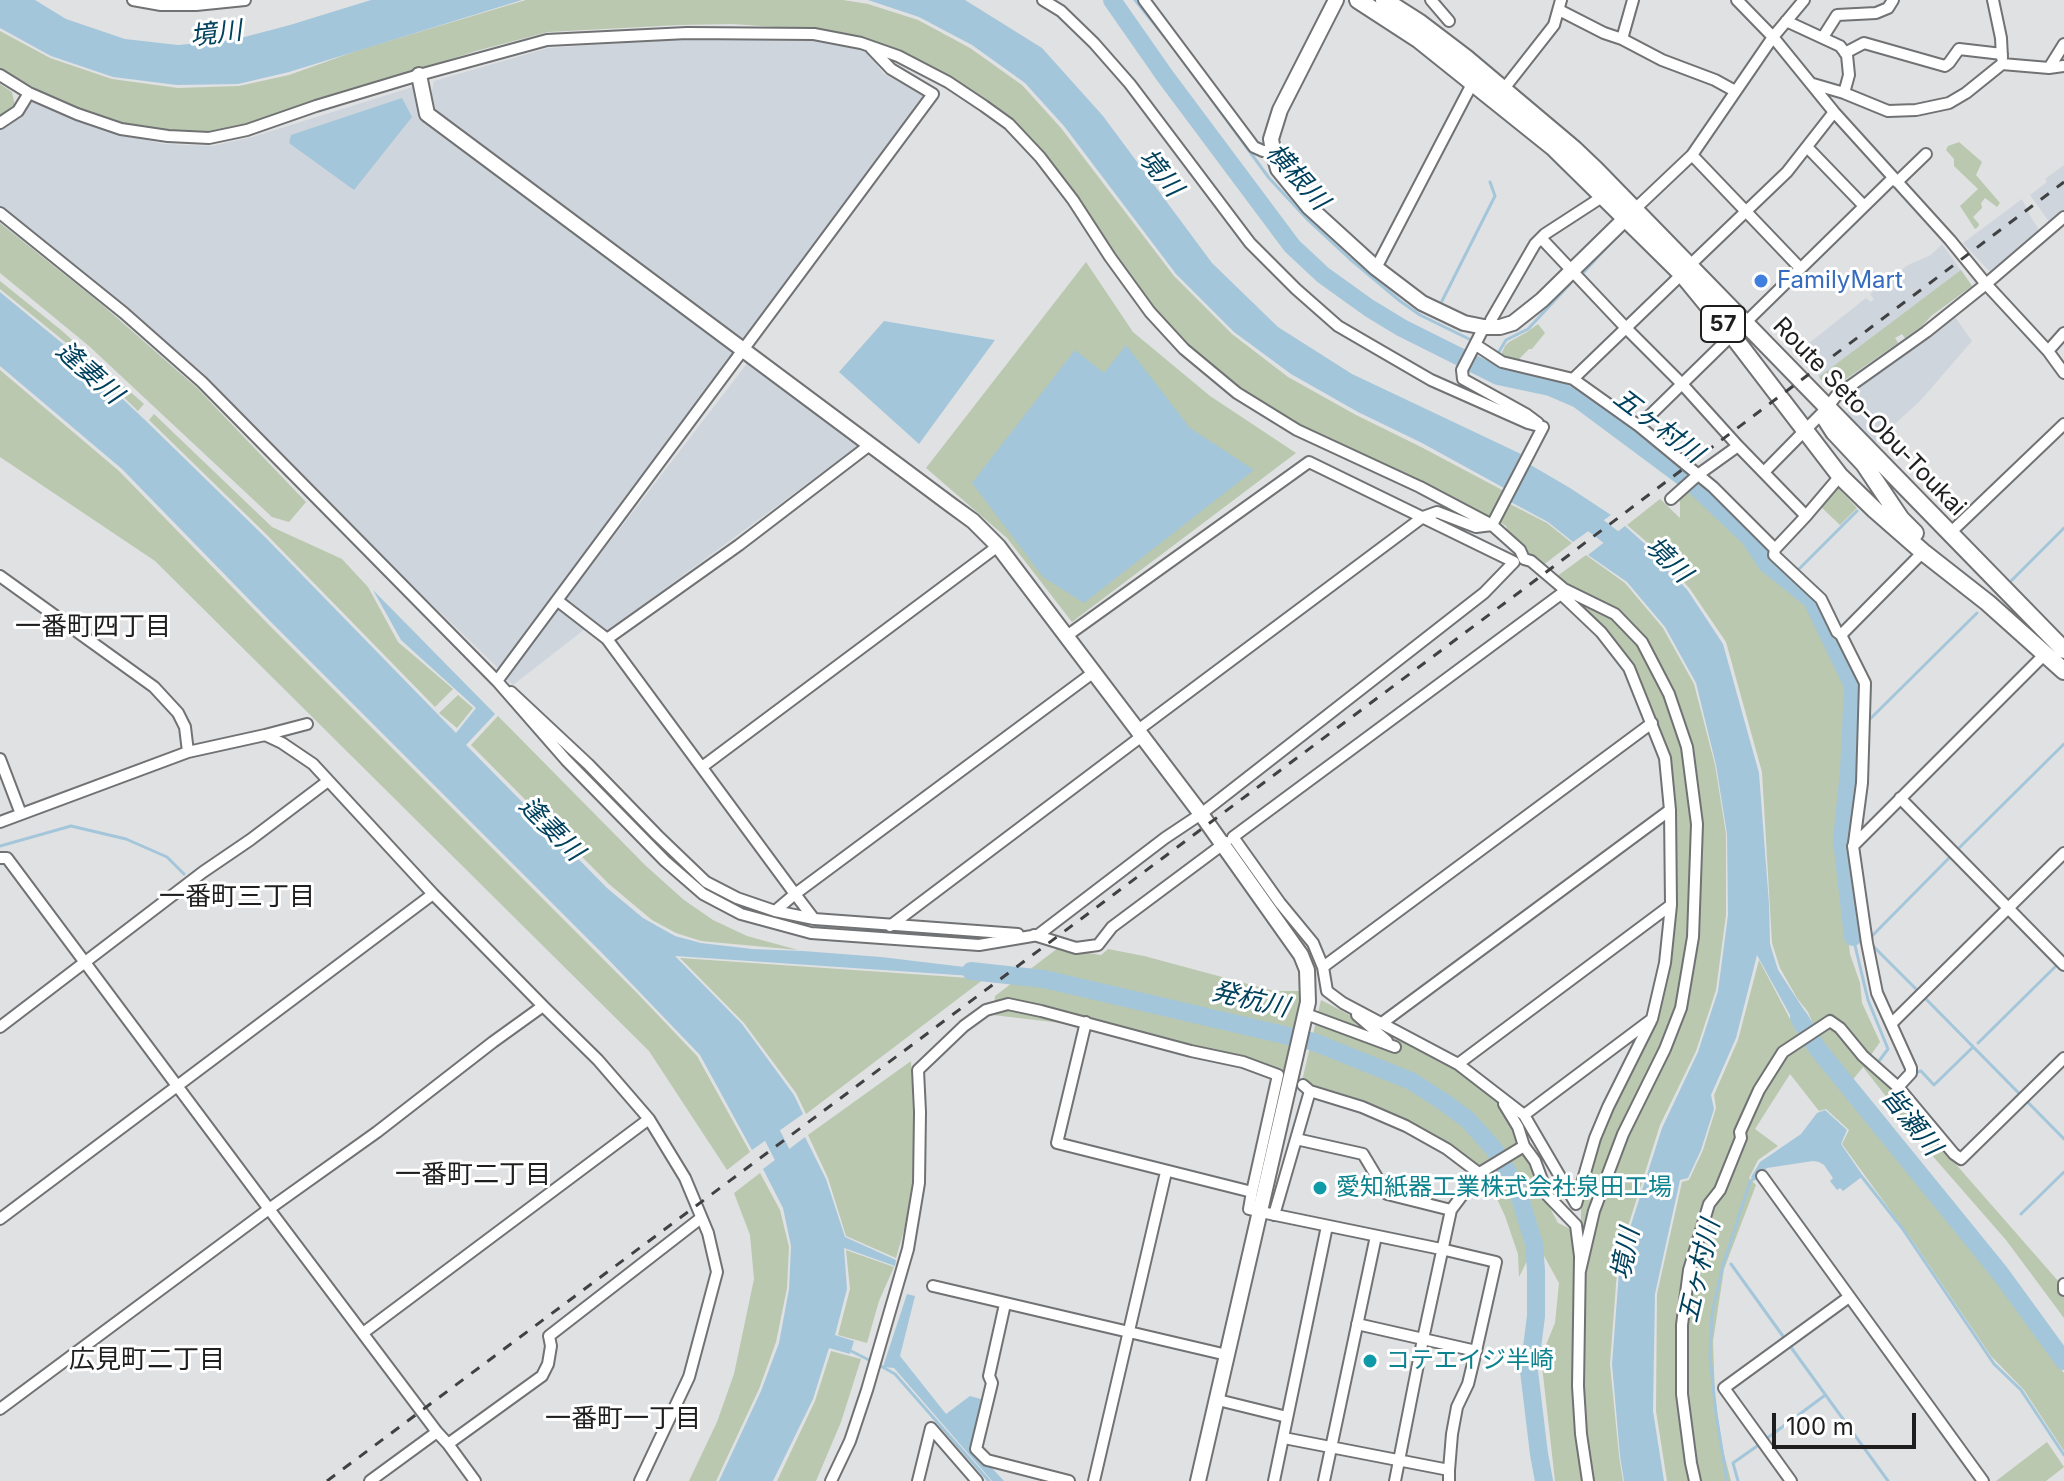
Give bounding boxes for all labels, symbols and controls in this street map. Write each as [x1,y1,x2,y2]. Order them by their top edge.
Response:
water label: 境川 [188,15,244,53]
water label: 横根川 [1259,138,1335,216]
water label: 境川 [1132,143,1188,203]
place label: FamilyMart [1777,267,1903,295]
marker: FamilyMart [1752,272,1770,290]
road number: 57 [1701,306,1745,342]
street label: Route Seto-Obu-Toukai [1767,312,1971,522]
water label: 逢妻川 [50,335,128,411]
water label: 五ヶ村川 [1607,382,1709,470]
water label: 境川 [1639,531,1697,589]
district label: 一番町四丁目 [15,611,171,643]
water label: 逢妻川 [512,790,590,868]
district label: 一番町三丁目 [159,881,315,913]
water label: 発杭川 [1208,976,1292,1024]
water label: 皆瀬川 [1874,1082,1948,1162]
district label: 一番町二丁目 [395,1159,551,1191]
place label: 愛知紙器工業株式会社泉田工場 [1336,1174,1672,1202]
marker: 愛知紙器工業株式会社泉田工場 [1311,1179,1329,1197]
water label: 五ヶ村川 [1673,1217,1727,1325]
water label: 境川 [1606,1226,1646,1282]
district label: 広見町二丁目 [69,1344,225,1376]
place label: コテエイジ半崎 [1386,1347,1554,1375]
marker: コテエイジ半崎 [1361,1352,1379,1370]
scale bar [1776,1397,1920,1447]
district label: 一番町一丁目 [545,1403,701,1435]
text: 100 m [1786,1412,1854,1441]

